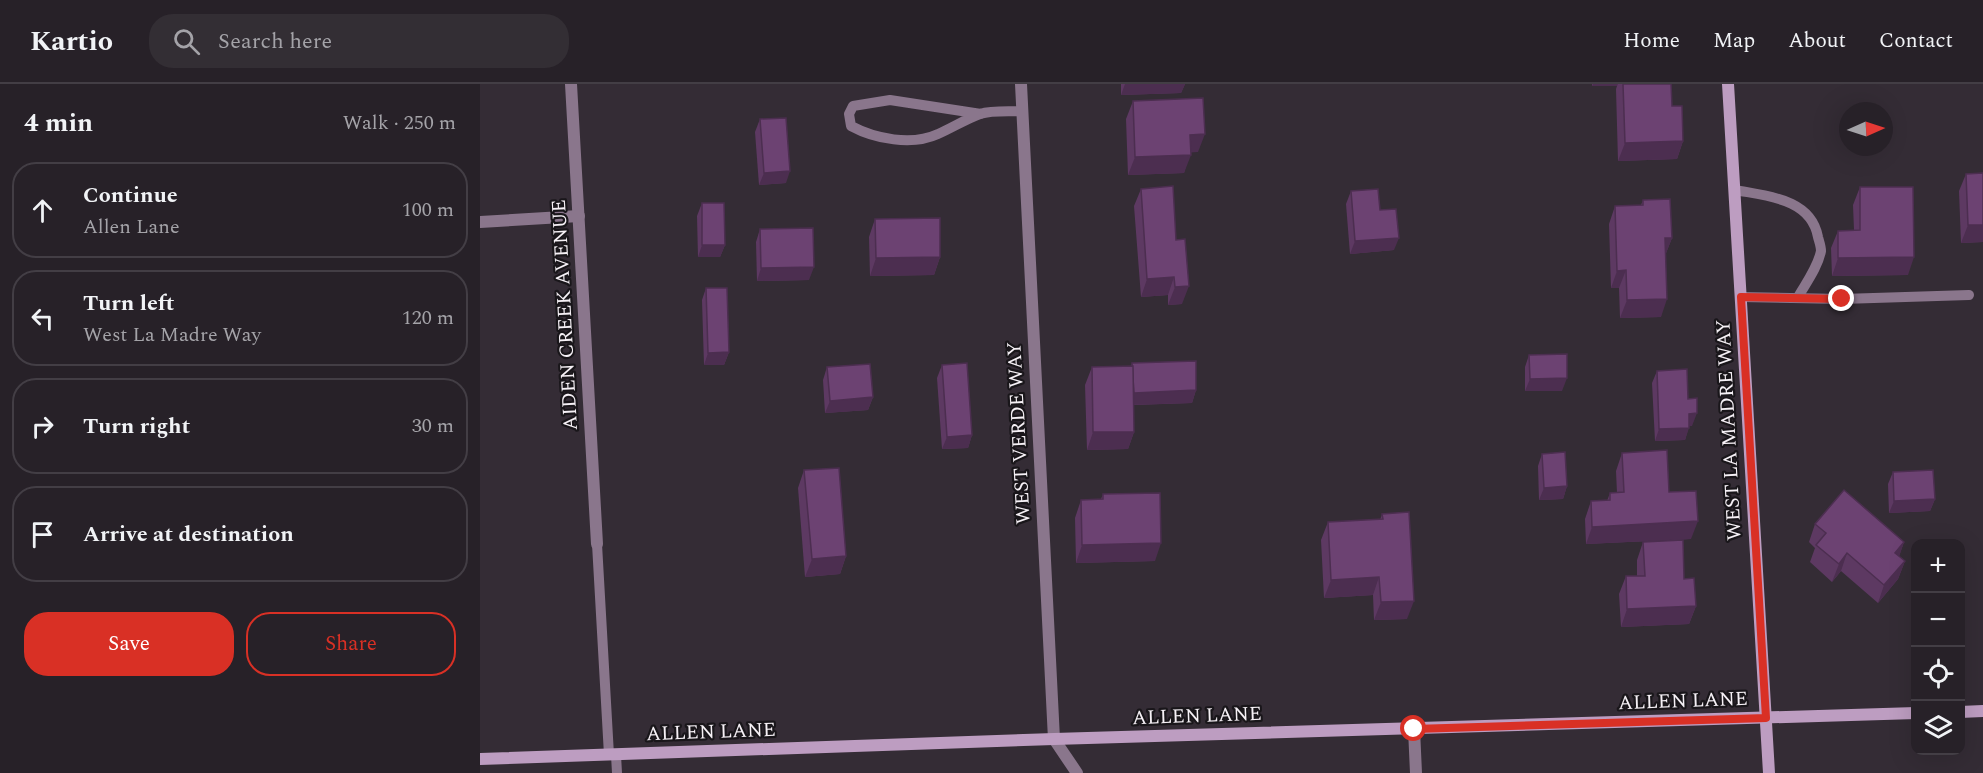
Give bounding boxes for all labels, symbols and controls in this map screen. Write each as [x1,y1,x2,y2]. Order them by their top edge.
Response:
search box [149,14,569,68]
text: Kartio [30,20,113,63]
icon: search [170,25,203,58]
text: Search here [218,25,332,58]
text: Home [1623,25,1680,57]
text: Map [1713,25,1755,57]
text: About [1788,25,1846,57]
text: Contact [1879,25,1953,57]
north arrow [1839,102,1893,156]
text: 4 min [24,103,93,143]
text: Walk · 250 m [343,108,456,138]
text: Continue [83,179,178,212]
icon: ahead [26,194,59,227]
text: 100 m [402,195,454,225]
street label: AIDEN CREEK AVENUE [544,199,586,431]
text: Allen Lane [83,212,180,242]
route end [1828,285,1854,311]
text: Turn left [83,287,175,320]
icon: left [26,302,59,335]
text: 120 m [402,303,454,333]
street label: WEST LA MADRE WAY [1708,319,1750,541]
text: West La Madre Way [83,320,261,350]
street label: WEST VERDE WAY [999,341,1039,525]
icon: right [26,410,59,443]
text: Turn right [83,410,190,443]
text: 30 m [412,411,454,441]
icon: arrive [26,518,59,551]
text: Arrive at destination [83,518,294,551]
map controls [1911,539,1965,755]
button: + [1911,539,1965,593]
button: − [1911,593,1965,647]
button: Save [24,612,234,676]
button: Share [246,612,456,676]
button: locate [1911,647,1965,701]
street label: ALLEN LANE [1618,684,1748,718]
street label: ALLEN LANE [1132,699,1262,733]
button: layers [1911,701,1965,755]
street label: ALLEN LANE [646,715,776,749]
route start [1400,715,1426,741]

